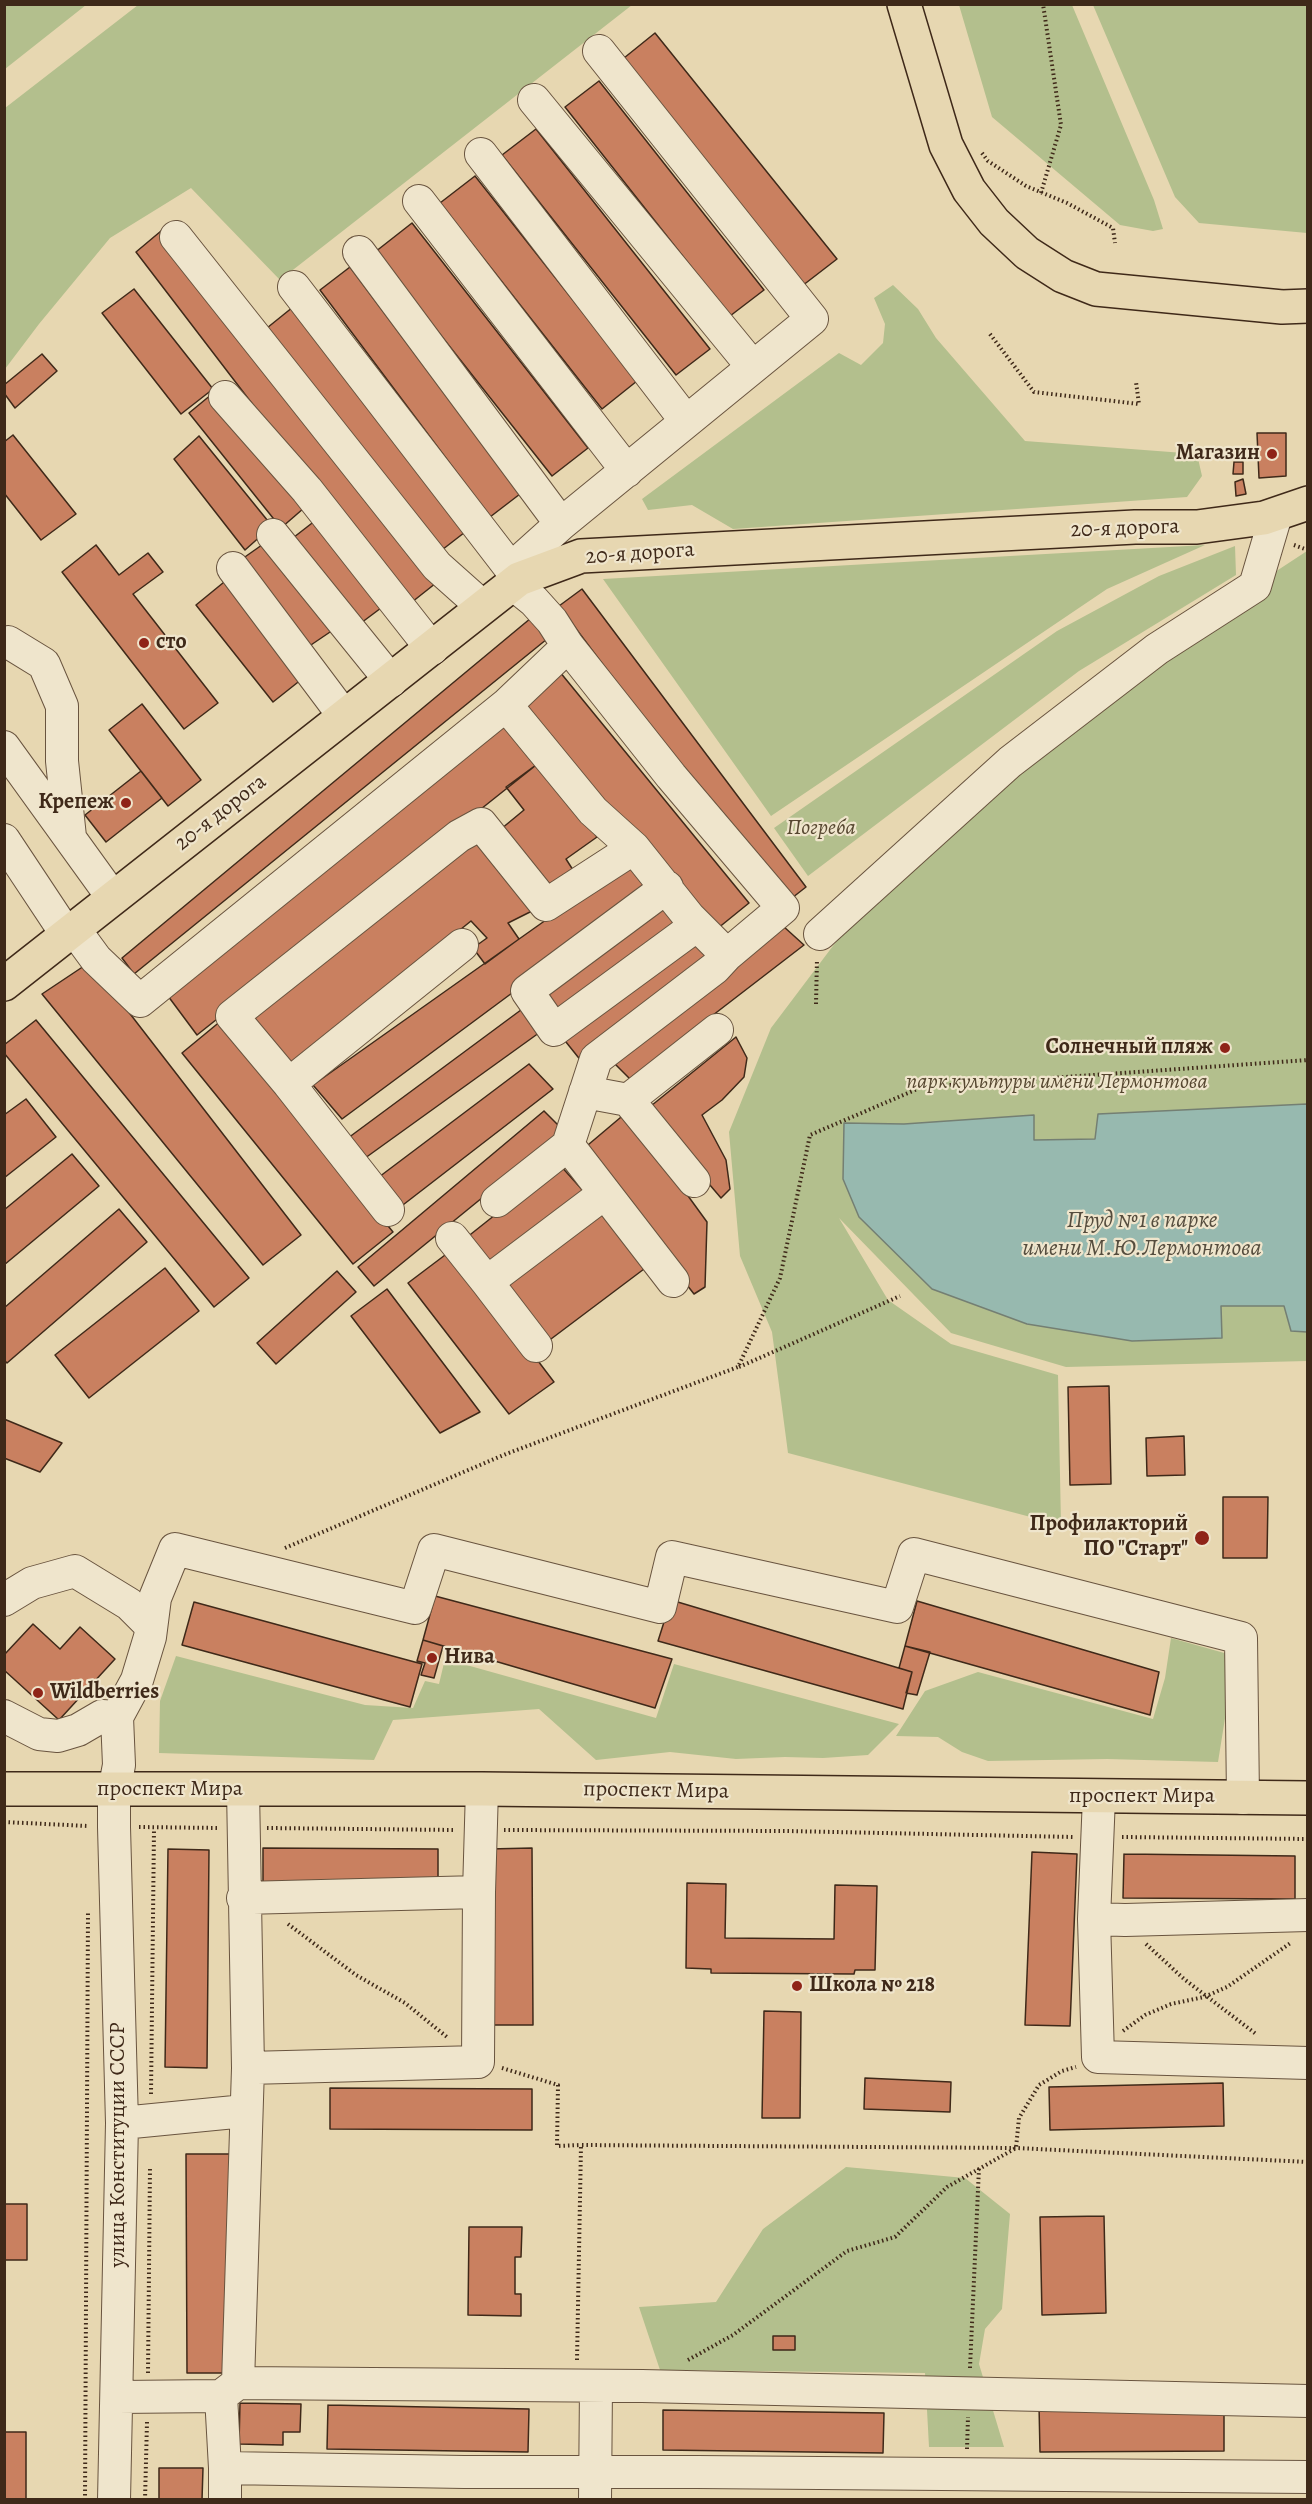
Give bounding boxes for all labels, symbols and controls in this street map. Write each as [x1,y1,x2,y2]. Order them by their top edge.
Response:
place label: Магазин [1176,441,1260,467]
marker: Магазин [1265,447,1279,461]
street label: 20-я дорога [1070,514,1180,544]
street label: 20-я дорога [585,537,695,571]
place label: сто [156,630,187,656]
marker: сто [137,636,151,650]
street label: 20-я дорога [170,769,272,857]
place label: Крепеж [38,790,114,816]
marker: Крепеж [119,796,133,810]
park label: Погреба [786,816,856,842]
place label: Солнечный пляж [1046,1035,1213,1061]
marker: Солнечный пляж [1218,1041,1232,1055]
park label: парк культуры имени Лермонтова [906,1070,1208,1096]
water label: Пруд №1 в парке имени М.Ю.Лермонтова [1022,1207,1262,1263]
place label: Профилакторий ПО "Старт" [1029,1512,1188,1564]
marker: Профилакторий ПО "Старт" [1193,1529,1211,1547]
place label: Нива [444,1645,495,1671]
marker: Нива [425,1651,439,1665]
place label: Wildberries [50,1680,159,1706]
marker: Wildberries [31,1686,45,1700]
street label: проспект Мира [97,1777,243,1803]
street label: проспект Мира [583,1777,729,1805]
street label: проспект Мира [1069,1784,1215,1810]
place label: Школа № 218 [809,1973,935,1999]
marker: Школа № 218 [790,1979,804,1993]
street label: улица Конституции СССР [106,2022,132,2268]

